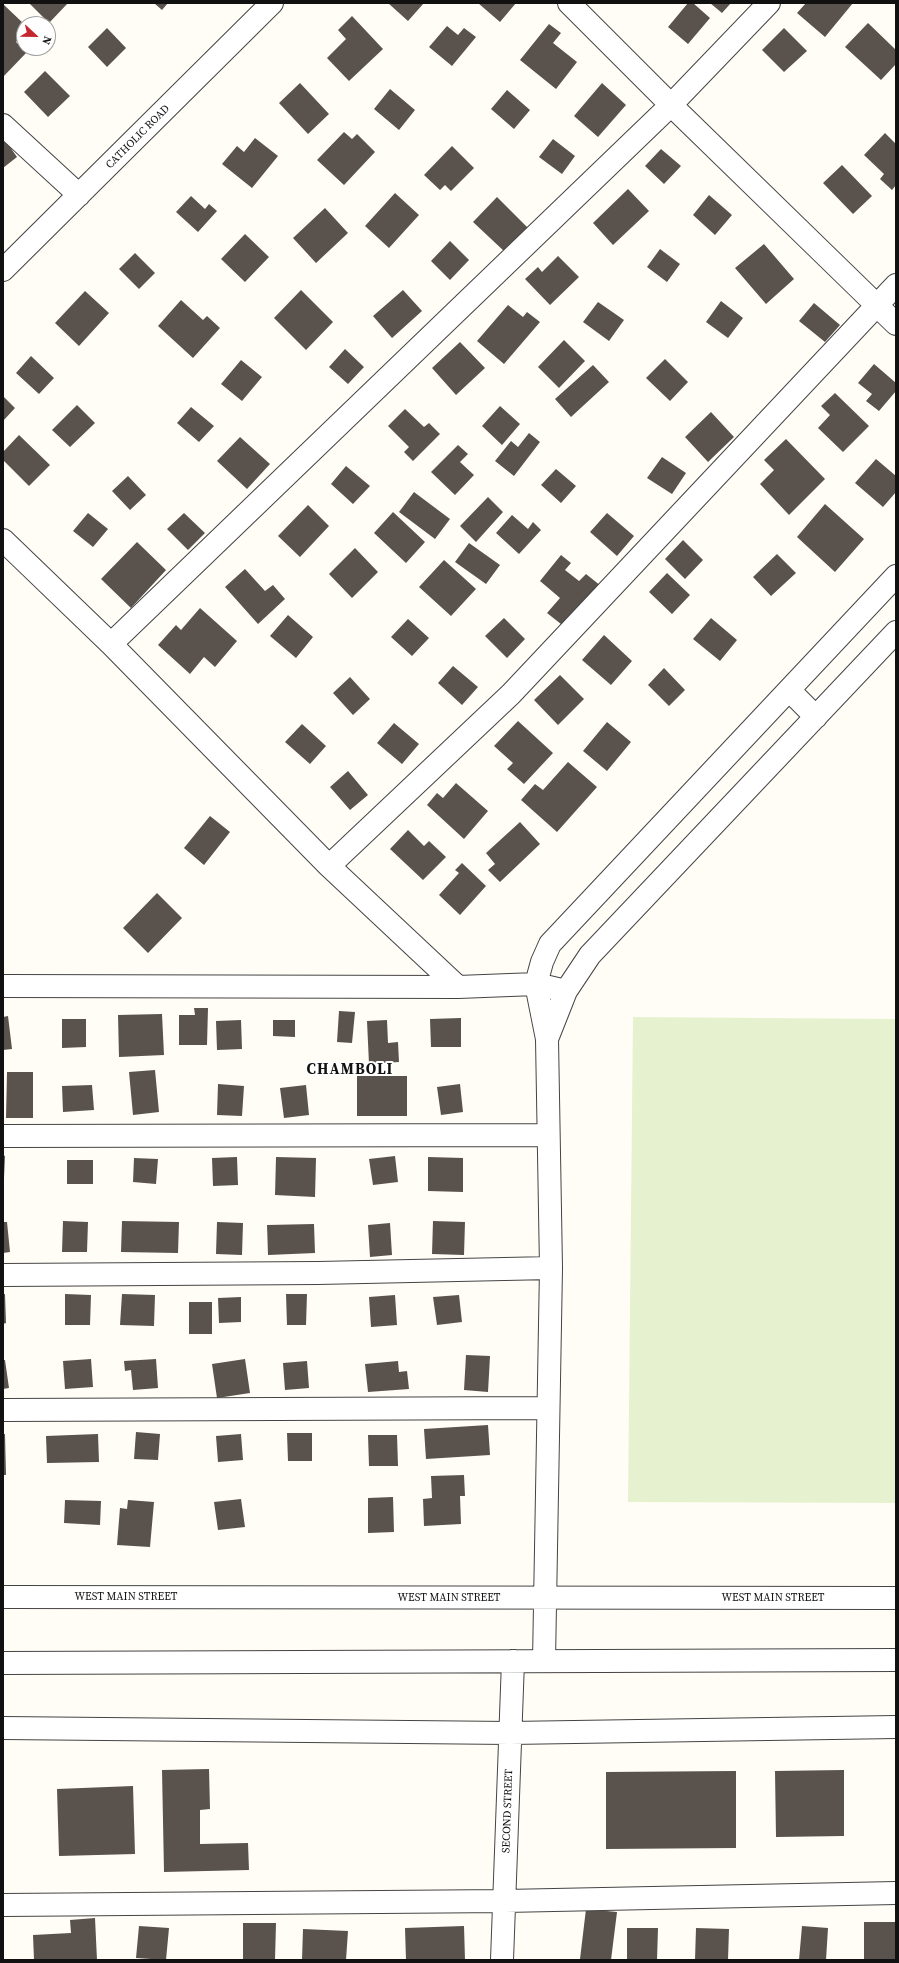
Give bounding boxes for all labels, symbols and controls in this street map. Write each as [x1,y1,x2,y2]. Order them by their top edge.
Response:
north arrow [16,16,56,56]
text: N [38,34,55,47]
street label: CATHOLIC ROAD [103,102,173,172]
district label: CHAMBOLI [307,1061,393,1079]
street label: WEST MAIN STREET [74,1590,178,1604]
street label: WEST MAIN STREET [397,1591,501,1605]
street label: WEST MAIN STREET [721,1591,825,1605]
street label: SECOND STREET [500,1769,516,1853]

